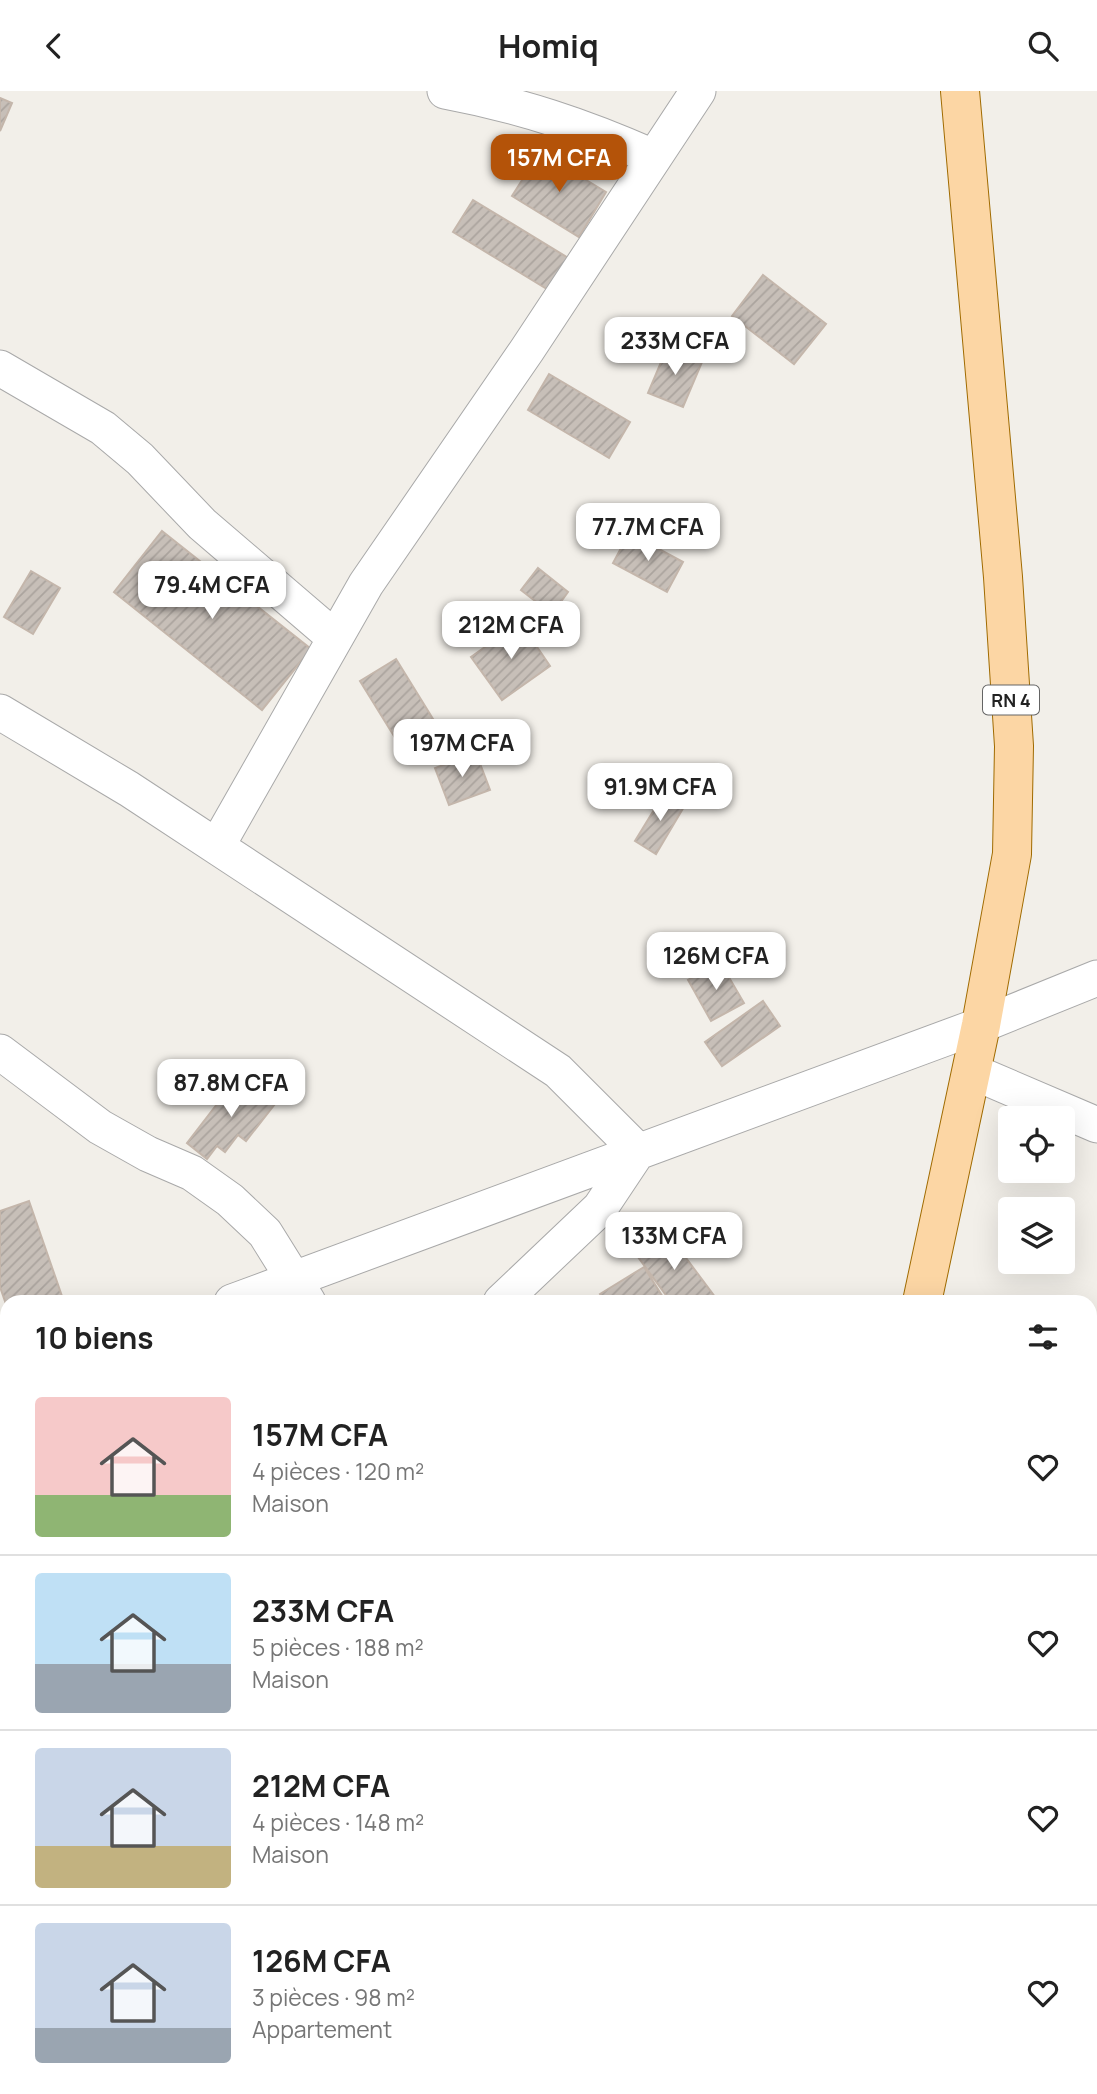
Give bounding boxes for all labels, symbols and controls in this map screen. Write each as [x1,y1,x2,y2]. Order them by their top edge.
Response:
text: Homiq [498,24,599,68]
icon: back [35,27,73,65]
icon: search [1024,27,1062,65]
pin: 157M CFA [487,134,631,194]
text: 157M CFA [507,141,611,173]
pin: 233M CFA [603,317,747,377]
text: 233M CFA [621,324,729,356]
pin: 77.7M CFA [568,503,728,563]
text: 77.7M CFA [592,510,704,542]
pin: 79.4M CFA [132,561,292,621]
text: 79.4M CFA [154,568,270,600]
pin: 212M CFA [439,601,583,661]
text: 212M CFA [458,608,564,640]
road number: RN 4 [983,685,1039,715]
pin: 197M CFA [390,719,534,779]
text: 197M CFA [409,726,515,758]
pin: 91.9M CFA [580,763,740,823]
text: 91.9M CFA [603,770,717,802]
pin: 126M CFA [644,933,788,992]
text: 126M CFA [663,939,769,971]
pin: 87.8M CFA [151,1059,311,1119]
text: 87.8M CFA [173,1066,289,1098]
map controls [998,1106,1075,1274]
button: locate [998,1106,1075,1183]
button: layers [998,1197,1075,1274]
pin: 133M CFA [602,1213,746,1272]
text: 133M CFA [621,1219,727,1251]
text: 10 biens [35,1317,153,1358]
icon: filters [1024,1318,1062,1356]
text: 157M CFA [252,1414,388,1455]
icon: home [91,1425,175,1509]
icon: heart [1024,1448,1062,1486]
text: 4 pièces · 120 m² [252,1455,424,1487]
text: Maison [252,1487,329,1519]
text: 233M CFA [252,1590,394,1631]
icon: home [91,1601,175,1685]
icon: heart [1024,1624,1062,1662]
text: 5 pièces · 188 m² [252,1631,424,1663]
text: Maison [252,1663,329,1695]
text: 212M CFA [252,1765,390,1806]
icon: home [91,1776,175,1860]
icon: heart [1024,1799,1062,1837]
text: 4 pièces · 148 m² [252,1806,424,1838]
text: Maison [252,1838,329,1870]
text: 126M CFA [252,1940,391,1981]
icon: home [91,1951,175,2035]
icon: heart [1024,1974,1062,2012]
text: 3 pièces · 98 m² [252,1981,415,2013]
text: Appartement [252,2013,392,2045]

